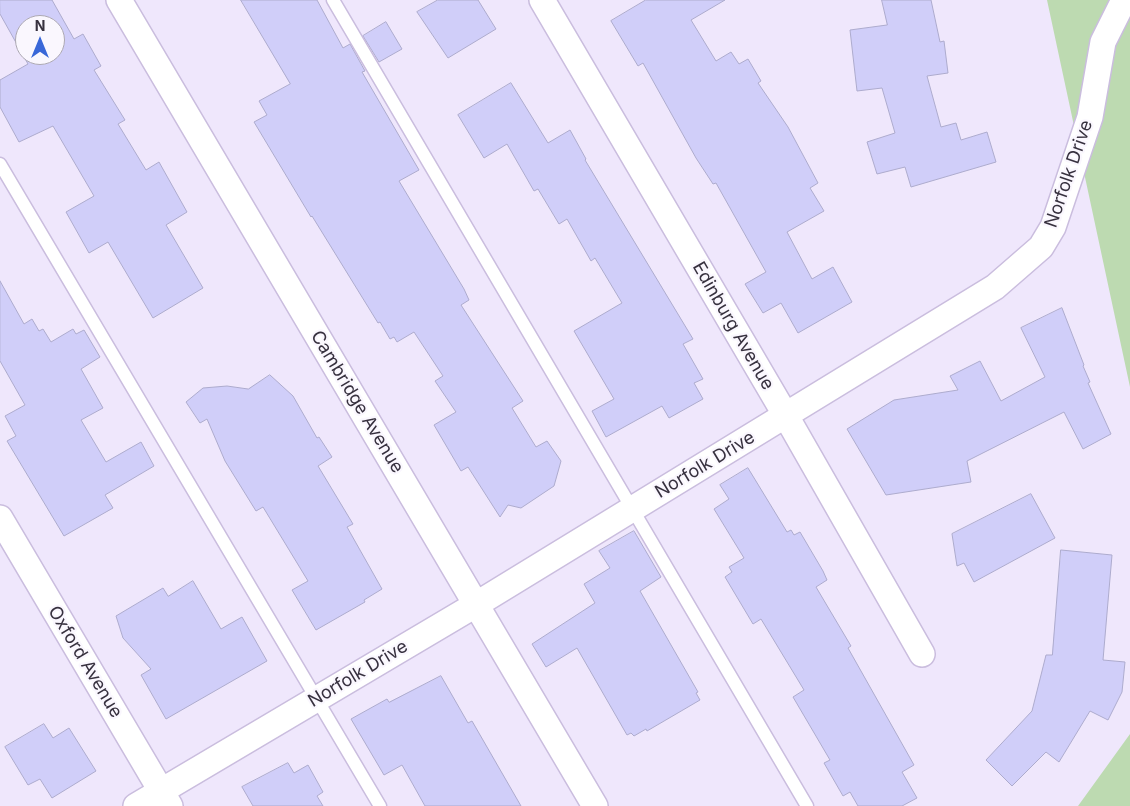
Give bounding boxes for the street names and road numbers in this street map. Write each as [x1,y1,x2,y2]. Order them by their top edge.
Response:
street label: Norfolk Drive [1041,117,1097,231]
street label: Edinburg Avenue [688,258,778,394]
street label: Cambridge Avenue [306,327,408,477]
street label: Norfolk Drive [651,427,759,503]
street label: Oxford Avenue [43,602,127,722]
street label: Norfolk Drive [304,636,412,712]

